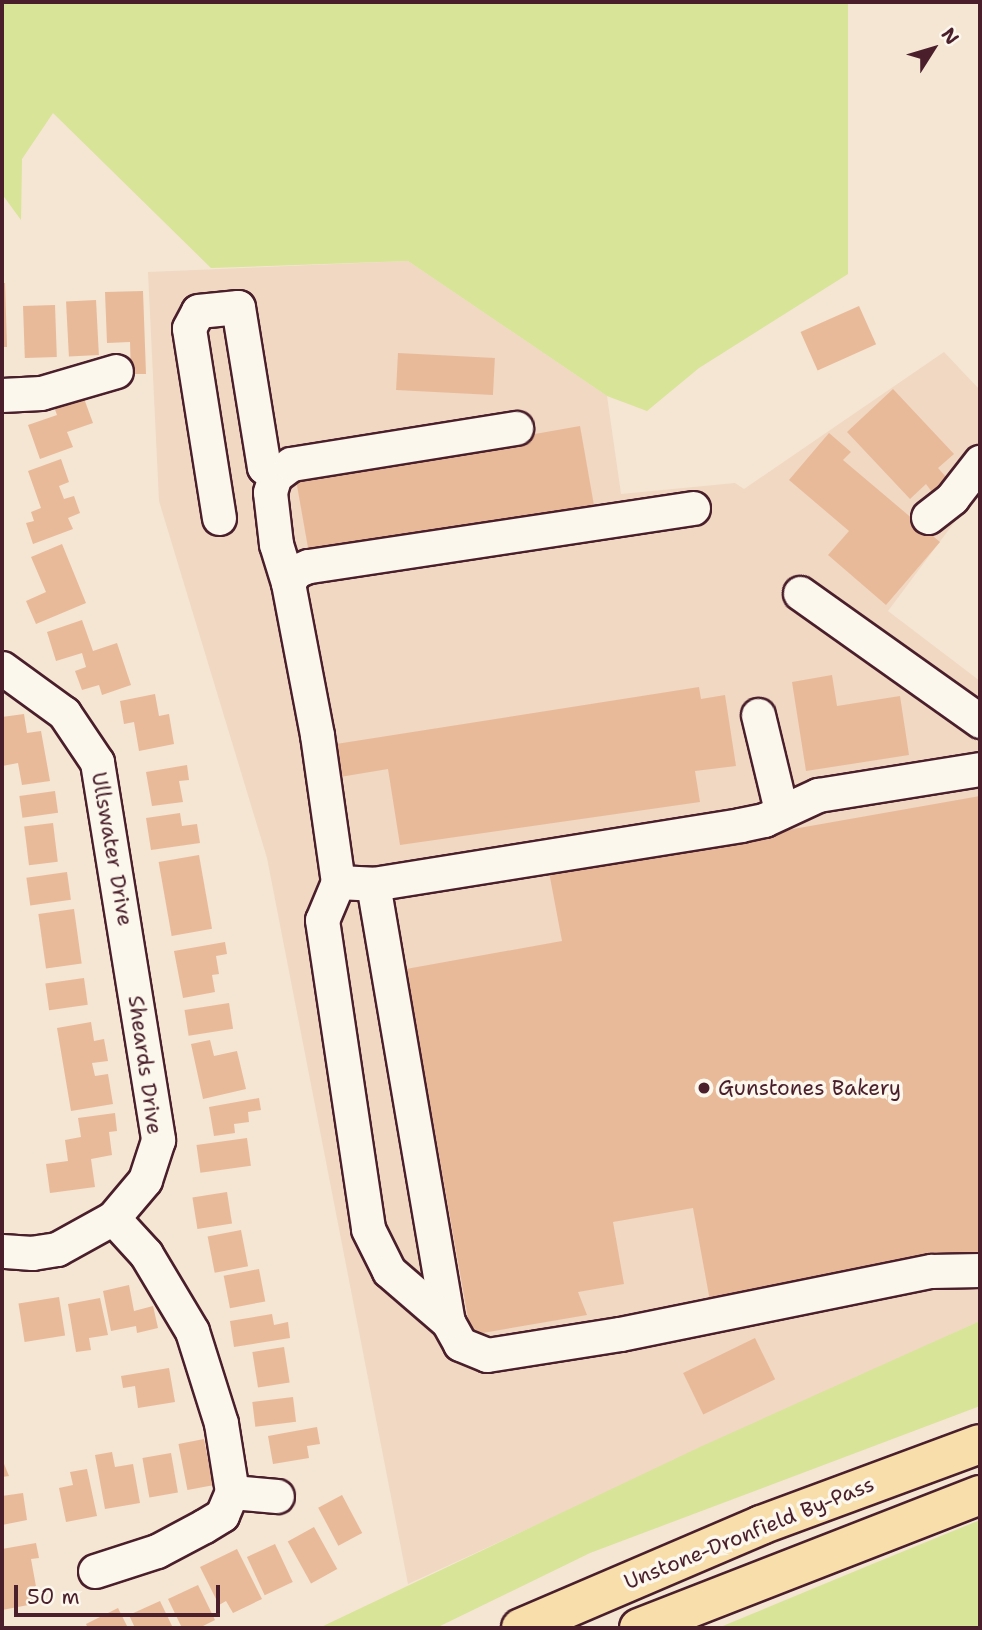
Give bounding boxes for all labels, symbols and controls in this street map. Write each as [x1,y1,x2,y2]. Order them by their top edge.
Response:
north arrow [898,14,968,84]
text: N [936,23,965,50]
street label: Ullswater Drive [86,770,138,928]
street label: Sheards Drive [123,994,167,1136]
place label: Gunstones Bakery [718,1075,901,1101]
marker: Gunstones Bakery [696,1080,712,1096]
street label: Unstone-Dronfield By-Pass [620,1471,878,1595]
scale bar [18,1570,224,1614]
text: 50 m [27,1583,80,1611]

